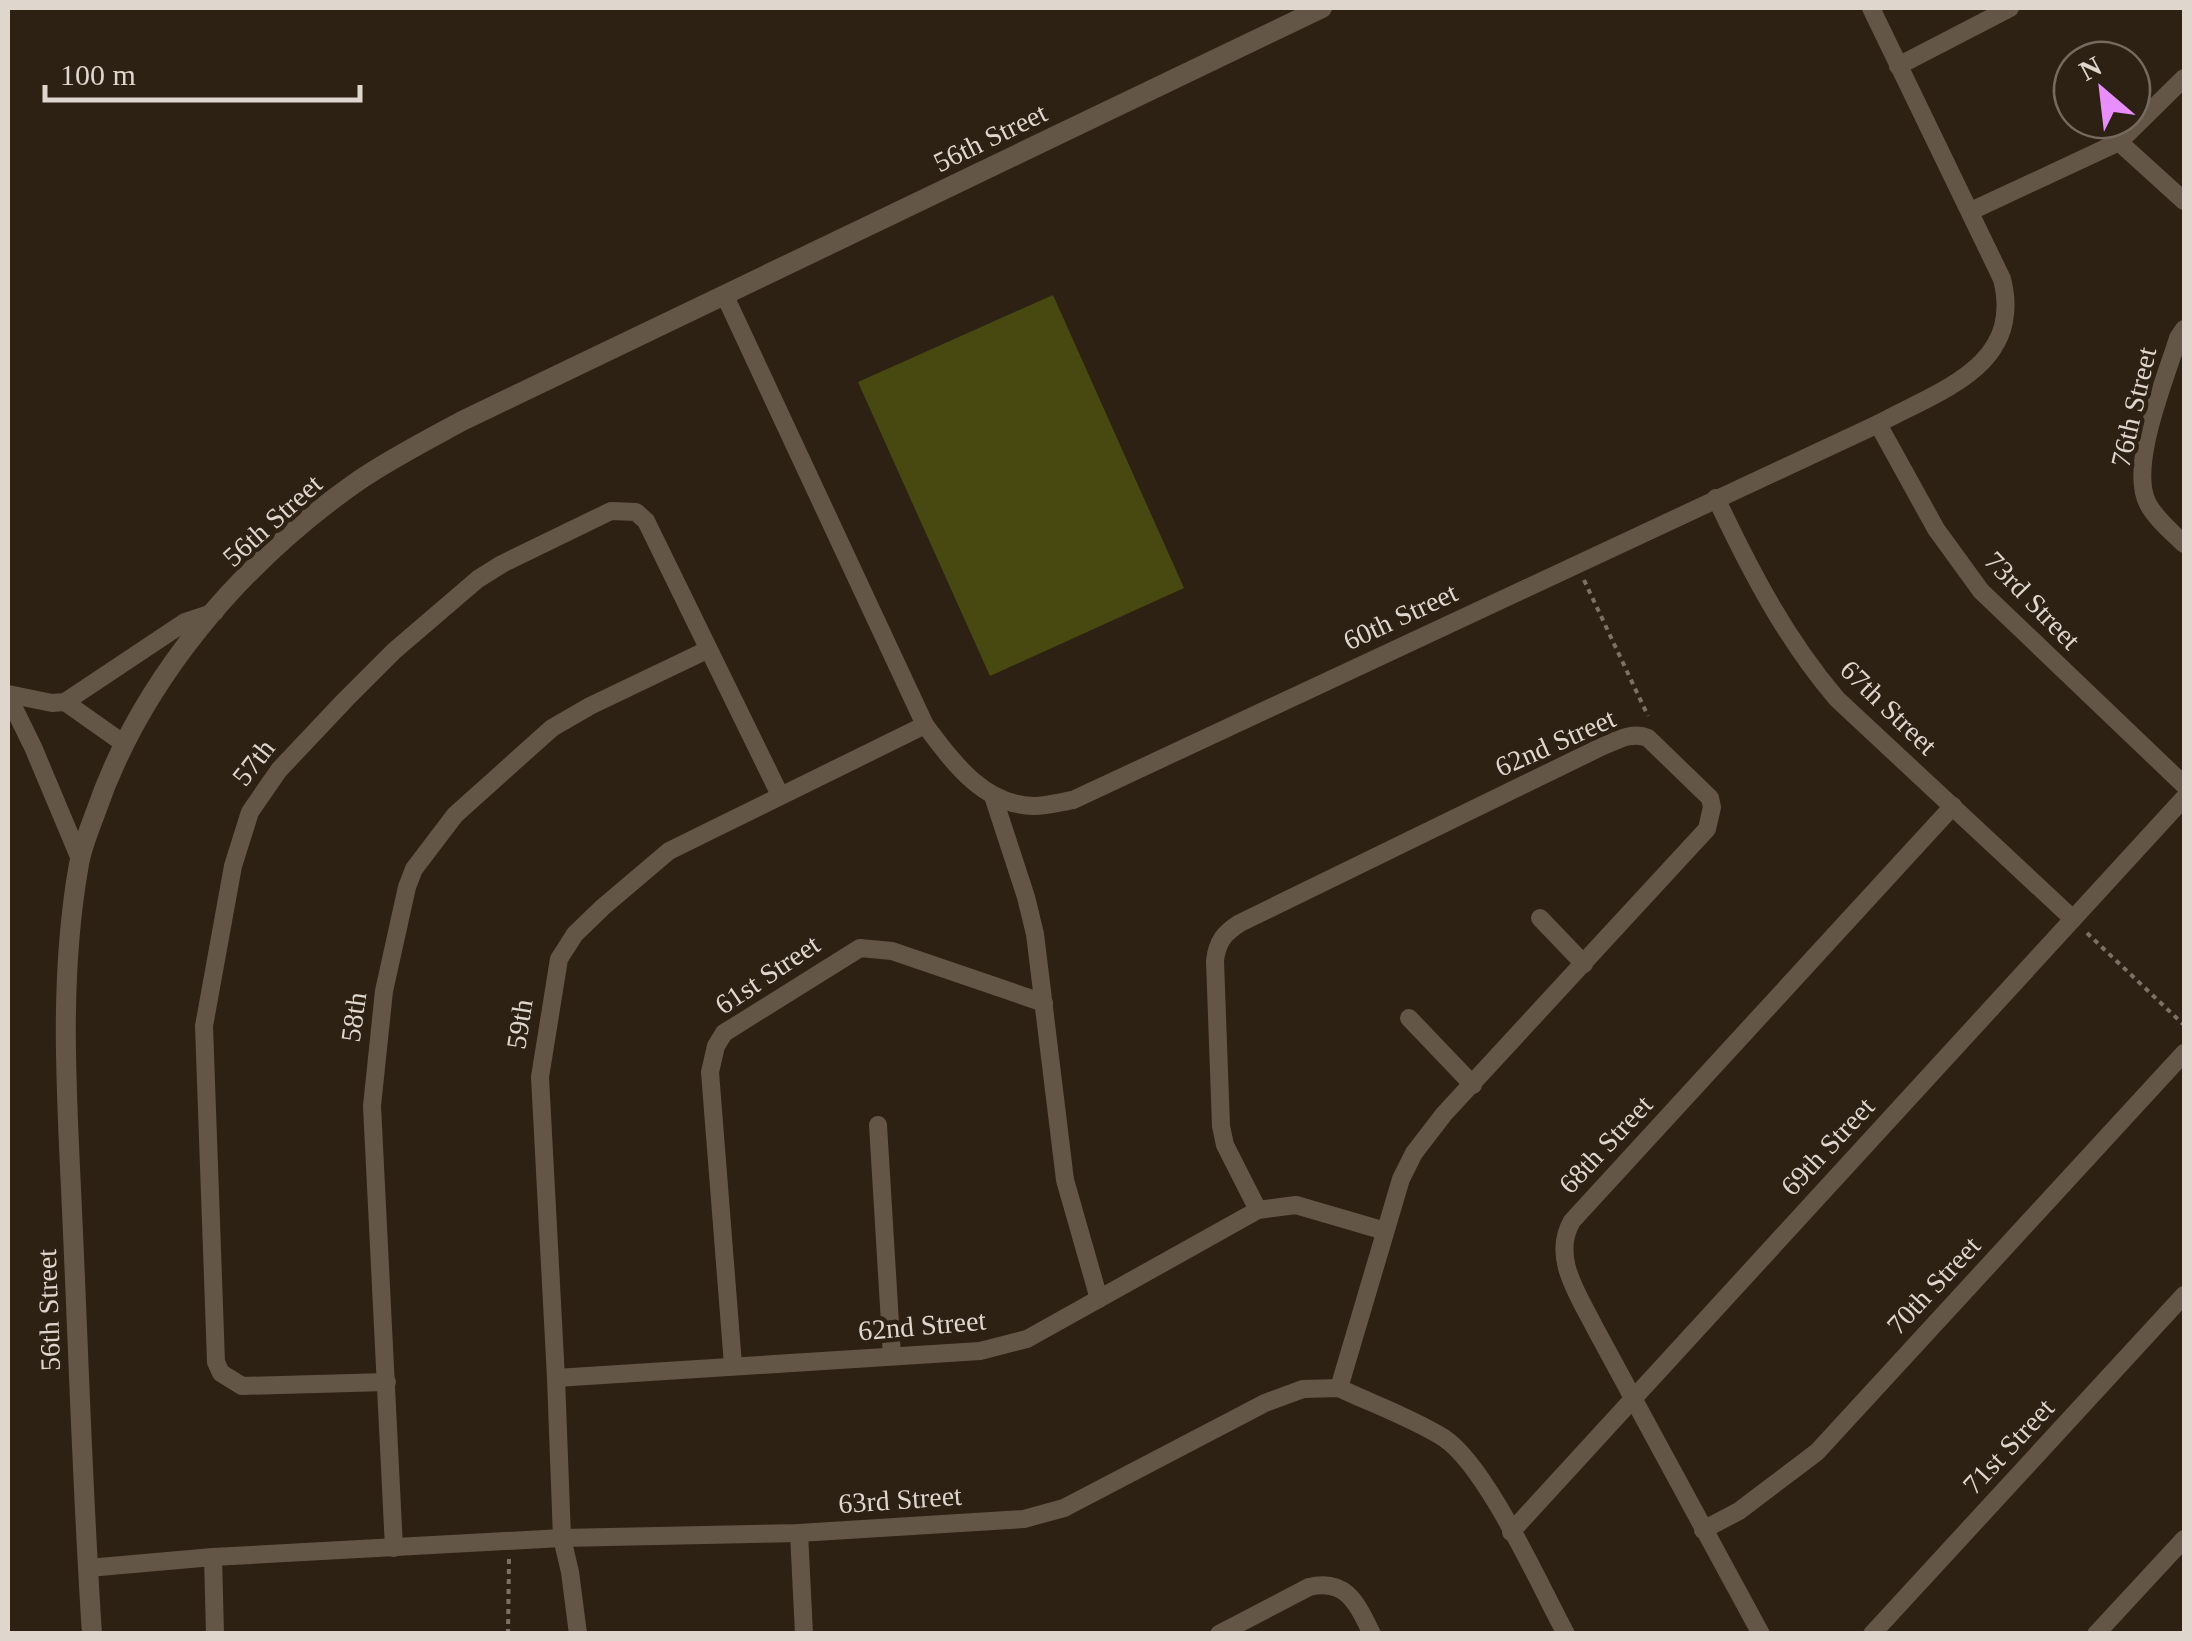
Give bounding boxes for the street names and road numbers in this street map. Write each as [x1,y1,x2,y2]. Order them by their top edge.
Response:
street label: 56th Street [929,97,1052,178]
street label: 76th Street [2105,344,2162,470]
street label: 56th Street [217,468,328,573]
street label: 73rd Street [1979,545,2087,656]
street label: 60th Street [1338,577,1462,656]
street label: 67th Street [1834,654,1943,761]
street label: 62nd Street [1490,702,1620,783]
street label: 57th [226,733,281,791]
street label: 61st Street [709,928,825,1021]
street label: 58th [335,990,372,1044]
street label: 59th [500,997,539,1051]
street label: 68th Street [1552,1089,1658,1200]
street label: 69th Street [1774,1091,1880,1202]
street label: 70th Street [1880,1230,1986,1341]
street label: 56th Street [31,1248,66,1372]
street label: 62nd Street [857,1304,988,1347]
street label: 71st Street [1956,1392,2060,1500]
street label: 63rd Street [837,1480,963,1519]

